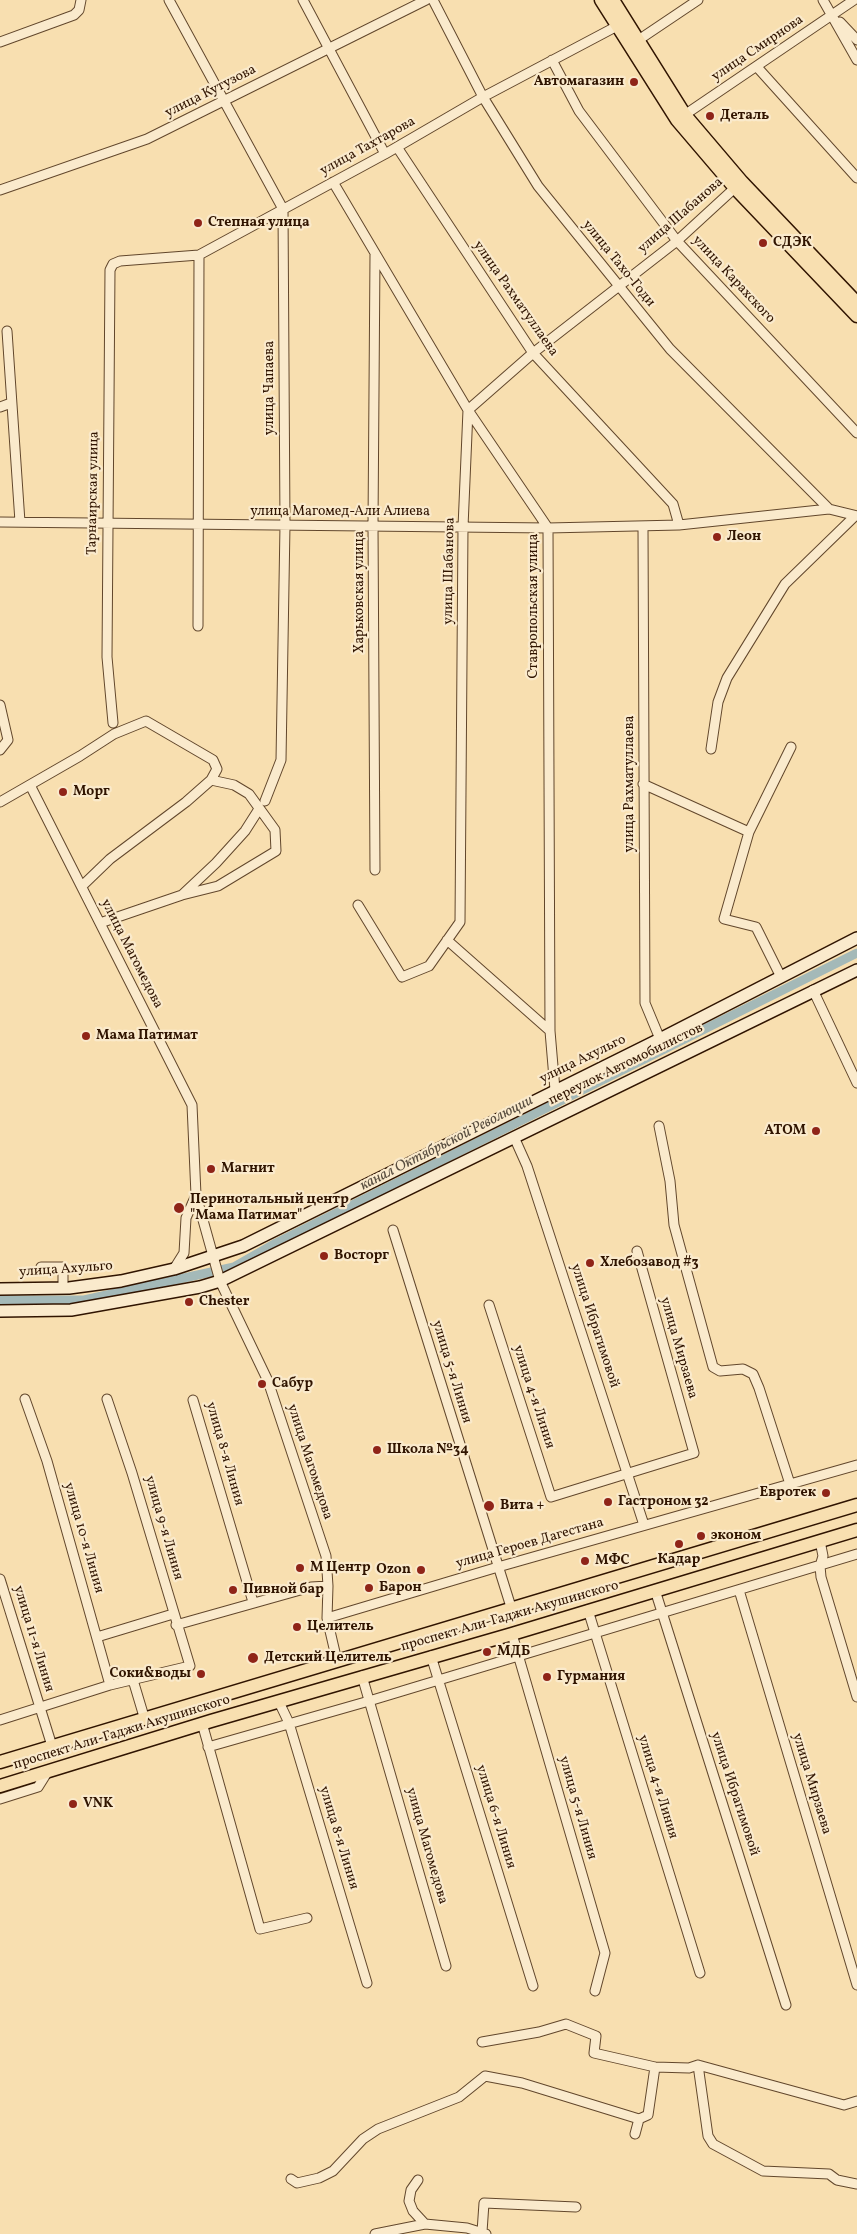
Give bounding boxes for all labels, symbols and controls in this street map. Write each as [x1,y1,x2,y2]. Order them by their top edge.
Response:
street label: улица Смирнова [709,12,807,86]
street label: улица Кутузова [163,62,259,122]
place label: Автомагазин [534,74,624,90]
marker: Автомагазин [628,76,640,88]
place label: Деталь [720,108,769,124]
marker: Деталь [704,110,716,122]
street label: улица Тахтарова [317,114,419,180]
street label: улица Шабанова [635,174,727,258]
place label: Степная улица [208,215,310,231]
marker: Степная улица [192,217,204,229]
street label: улица Тахо-Годи [578,217,658,311]
street label: улица Карахского [688,233,778,327]
place label: СДЭК [773,235,812,251]
marker: СДЭК [757,237,769,249]
street label: улица Рахматуллаева [469,238,561,360]
street label: улица Чапаева [262,341,278,435]
street label: Тарнаирская улица [85,431,103,555]
street label: улица Магомед-Али Алиева [250,504,430,520]
street label: улица Шабанова [441,517,459,625]
place label: Леон [727,529,761,545]
street label: Харьковская улица [352,531,368,653]
marker: Леон [711,531,723,543]
street label: Ставропольская улица [526,534,542,678]
street label: улица Рахматуллаева [622,715,638,853]
place label: Морг [73,784,110,800]
marker: Морг [57,786,69,798]
street label: улица Магомедова [96,896,166,1012]
street label: переулок Автомобилистов [546,1020,706,1110]
place label: Мама Патимат [96,1028,198,1044]
marker: Мама Патимат [80,1030,92,1042]
street label: улица Ахульго [537,1032,629,1088]
water label: канал Октябрьской Революции [357,1092,537,1196]
place label: АТОМ [764,1123,806,1139]
marker: АТОМ [810,1125,822,1137]
place label: Магнит [221,1161,275,1177]
marker: Магнит [205,1163,217,1175]
place label: Перинотальный центр "Мама Патимат" [190,1192,349,1224]
marker: Перинотальный центр "Мама Патимат" [172,1201,186,1215]
place label: Восторг [334,1248,389,1264]
marker: Восторг [318,1250,330,1262]
place label: Хлебозавод #3 [600,1255,699,1271]
marker: Хлебозавод #3 [584,1257,596,1269]
street label: улица Ахульго [19,1258,113,1282]
street label: улица Ибрагимовой [566,1262,622,1390]
place label: Chester [199,1294,249,1310]
street label: улица Мирзаева [655,1295,701,1401]
marker: Chester [183,1296,195,1308]
street label: улица 5-я Линия [427,1318,475,1426]
street label: улица 4-я Линия [508,1343,558,1451]
place label: Сабур [272,1376,313,1392]
marker: Сабур [256,1378,268,1390]
street label: улица 8-я Линия [201,1400,247,1508]
street label: улица Магомедова [282,1402,336,1522]
place label: Школа №34 [387,1442,469,1458]
marker: Школа №34 [371,1444,383,1456]
street label: улица 9-я Линия [140,1474,186,1582]
street label: улица 10-я Линия [59,1481,107,1595]
place label: Евротек [759,1485,816,1501]
marker: Евротек [820,1487,832,1499]
place label: Гастроном 32 [618,1494,709,1510]
marker: Гастроном 32 [602,1496,614,1508]
place label: Вита + [500,1498,544,1514]
marker: Вита + [482,1499,496,1513]
street label: улица Героев Дагестана [454,1515,606,1573]
place label: эконом [711,1528,761,1544]
marker: эконом [695,1530,707,1542]
marker: Кадар [673,1538,685,1550]
place label: Кадар [658,1552,700,1568]
place label: МФС [595,1553,629,1569]
marker: МФС [579,1555,591,1567]
place label: М Центр [310,1560,371,1576]
marker: М Центр [294,1562,306,1574]
place label: Ozon [376,1562,411,1578]
marker: Ozon [415,1564,427,1576]
street label: проспект Али-Гаджи Акушинского [399,1578,621,1656]
place label: Барон [379,1580,422,1596]
place label: Пивной бар [243,1582,324,1598]
marker: Барон [363,1582,375,1594]
street label: улица 11-я Линия [9,1584,57,1694]
marker: Пивной бар [227,1584,239,1596]
place label: Целитель [307,1619,374,1635]
marker: Целитель [291,1621,303,1633]
place label: МДБ [497,1644,530,1660]
marker: МДБ [481,1646,493,1658]
place label: Детский Целитель [264,1650,392,1666]
marker: Детский Целитель [246,1651,260,1665]
place label: Соки&воды [110,1666,191,1682]
marker: Соки&воды [195,1668,207,1680]
place label: Гурмания [557,1669,625,1685]
marker: Гурмания [541,1671,553,1683]
street label: проспект Али-Гаджи Акушинского [12,1692,232,1774]
street label: улица Ибрагимовой [706,1730,762,1858]
street label: улица Мирзаева [788,1731,834,1837]
street label: улица 4-я Линия [633,1733,681,1841]
street label: улица 5-я Линия [554,1754,600,1862]
street label: улица 6-я Линия [471,1763,519,1871]
street label: улица 8-я Линия [314,1784,362,1892]
street label: улица Магомедова [401,1786,451,1906]
place label: VNK [83,1796,113,1812]
marker: VNK [67,1798,79,1810]

